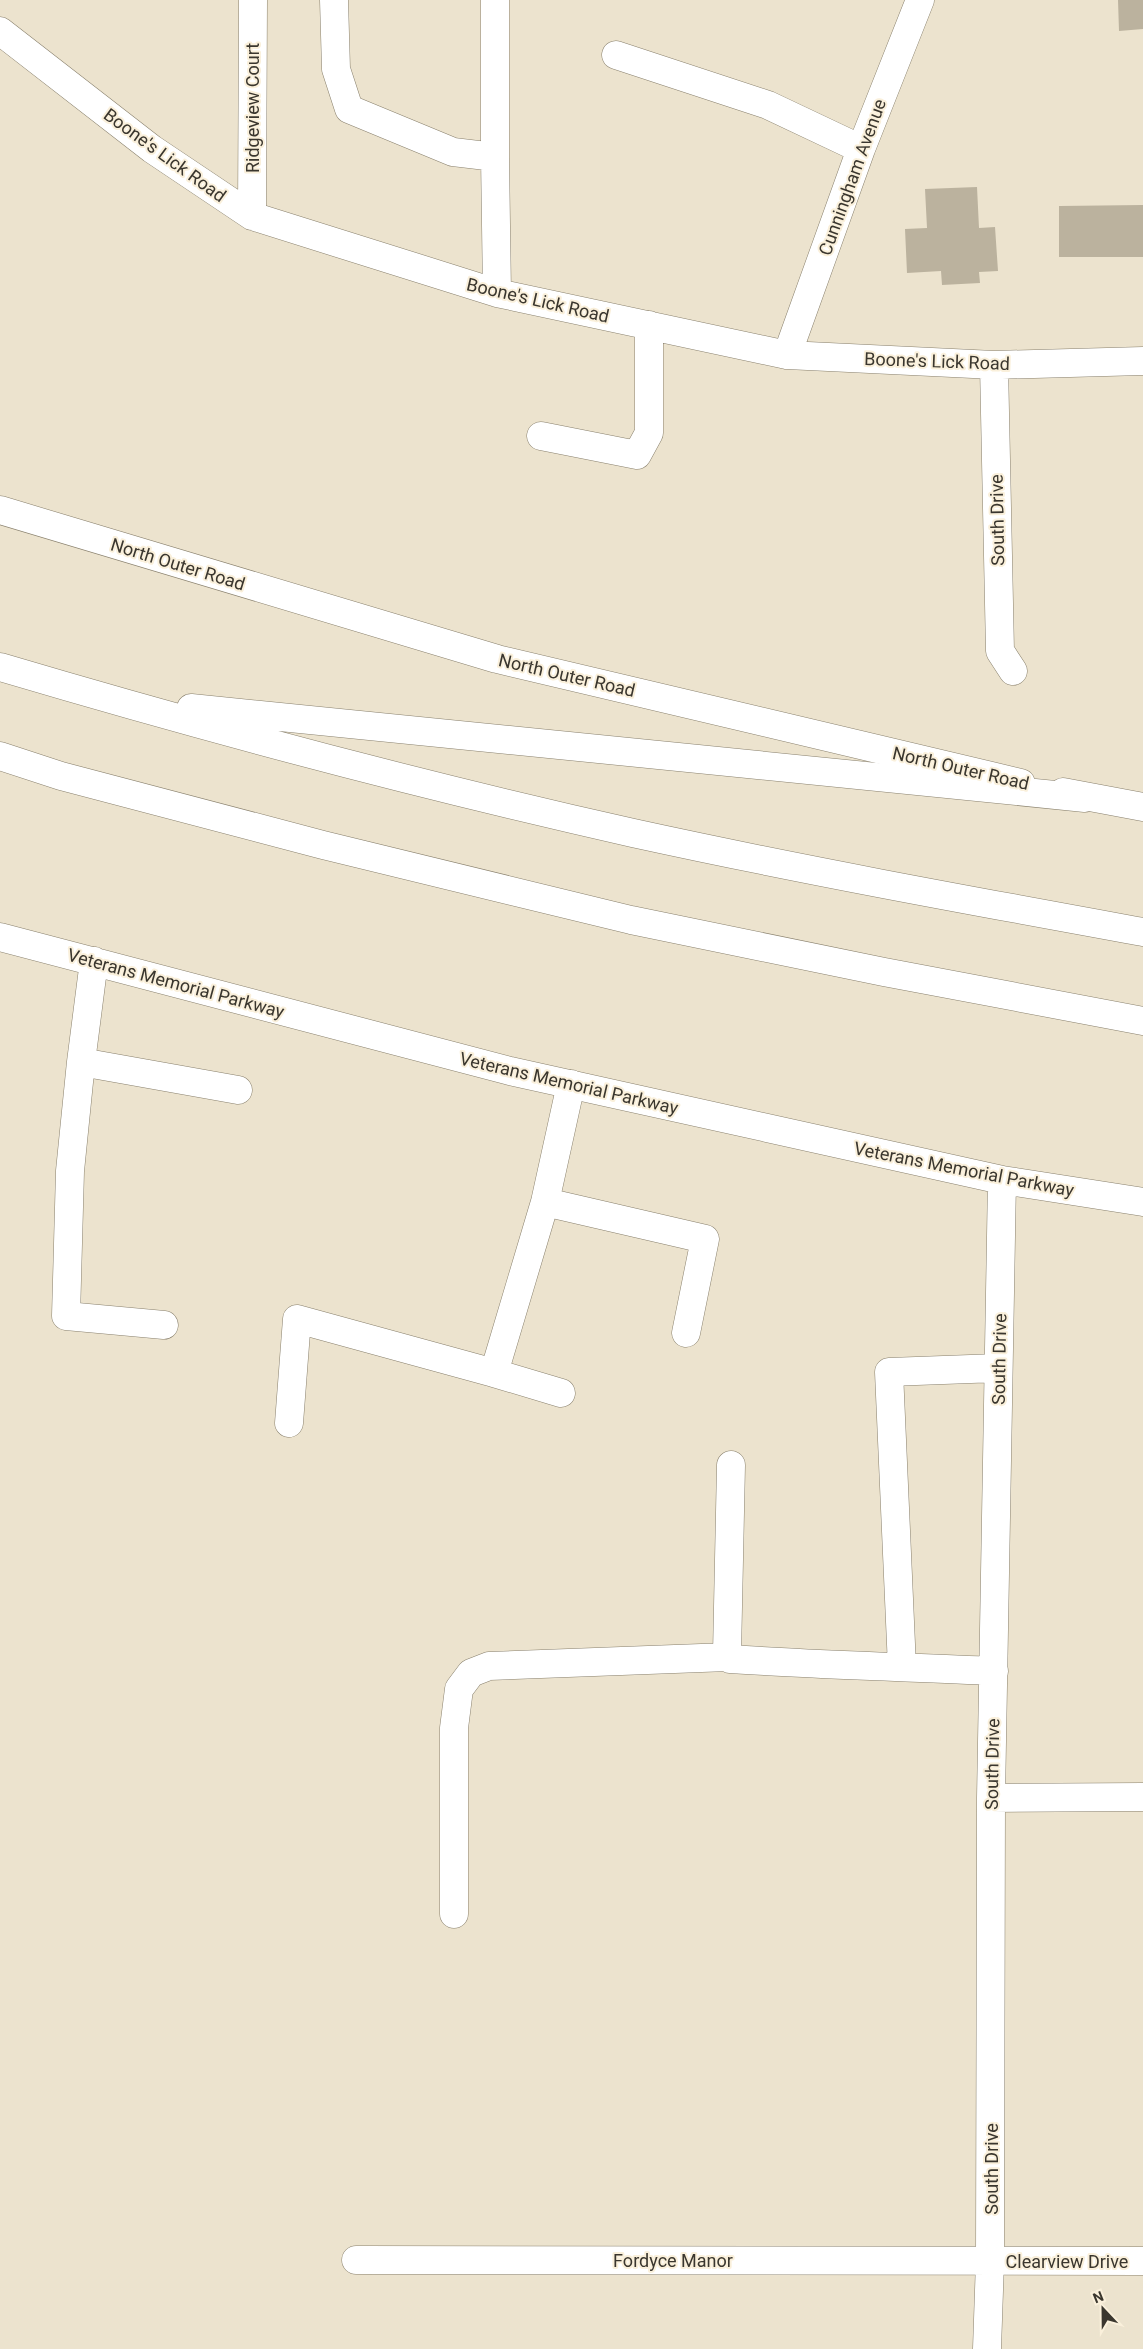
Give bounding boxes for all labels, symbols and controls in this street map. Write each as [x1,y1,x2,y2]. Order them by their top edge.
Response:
street label: Ridgeview Court [242,43,263,173]
street label: Cunningham Avenue [814,96,890,258]
street label: Boone's Lick Road [100,104,230,206]
street label: Boone's Lick Road [465,273,611,327]
street label: Boone's Lick Road [864,348,1010,374]
street label: South Drive [986,474,1008,566]
street label: North Outer Road [108,534,248,594]
street label: North Outer Road [497,649,637,701]
street label: North Outer Road [891,742,1031,794]
street label: Veterans Memorial Parkway [65,944,287,1022]
street label: Veterans Memorial Parkway [458,1048,681,1118]
street label: Veterans Memorial Parkway [852,1137,1076,1201]
street label: South Drive [988,1313,1010,1405]
street label: South Drive [981,1718,1003,1810]
street label: South Drive [981,2123,1002,2215]
street label: Fordyce Manor [613,2250,733,2271]
street label: Clearview Drive [1006,2251,1128,2272]
north arrow [1078,2284,1128,2334]
text: N [1091,2288,1106,2306]

